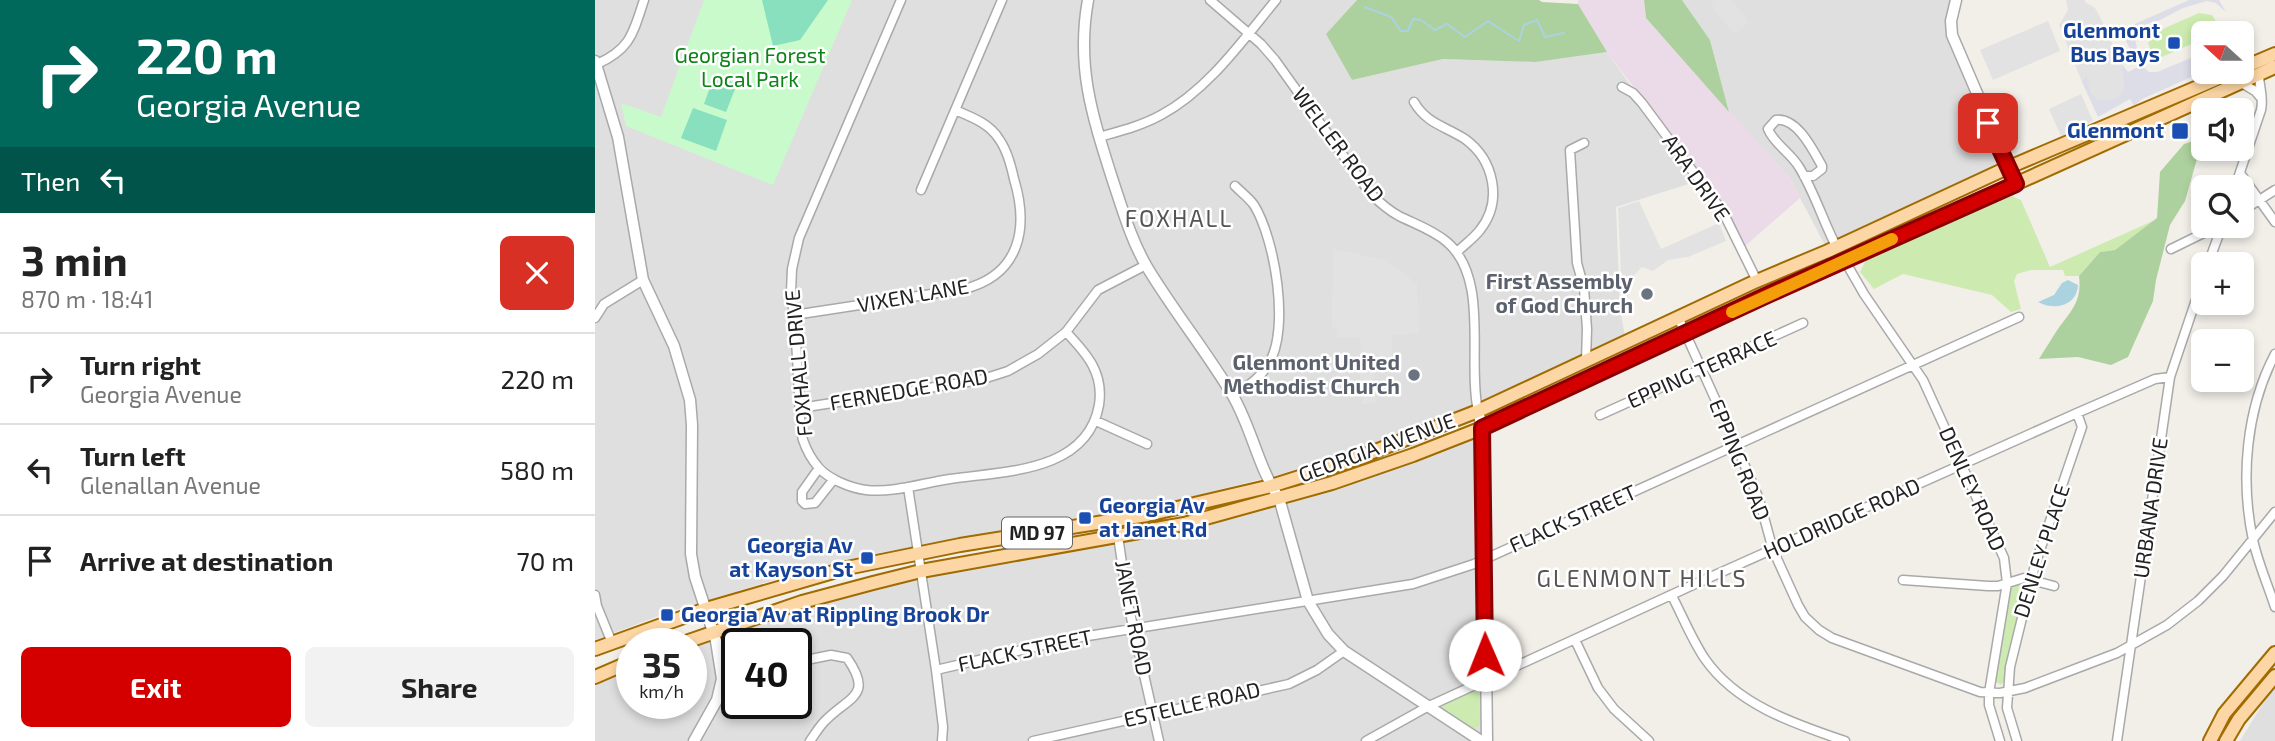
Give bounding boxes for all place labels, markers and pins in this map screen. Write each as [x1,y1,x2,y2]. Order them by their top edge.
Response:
place label: Glenmont Bus Bays [2063,17,2160,67]
marker: Glenmont Bus Bays [2166,35,2182,51]
pin [1958,93,2018,153]
place label: Glenmont [2067,117,2164,142]
marker: Glenmont [2170,121,2190,141]
place label: First Assembly of God Church [1486,268,1633,317]
marker: First Assembly of God Church [1639,286,1655,302]
place label: Glenmont United Methodist Church [1223,349,1400,398]
marker: Glenmont United Methodist Church [1406,367,1422,383]
place label: Georgia Av at Janet Rd [1099,492,1207,541]
marker: Georgia Av at Janet Rd [1077,510,1093,526]
place label: Georgia Av at Kayson St [729,532,853,582]
marker: Georgia Av at Kayson St [859,550,875,566]
place label: Georgia Av at Rippling Brook Dr [681,601,989,626]
marker: Georgia Av at Rippling Brook Dr [659,607,675,623]

